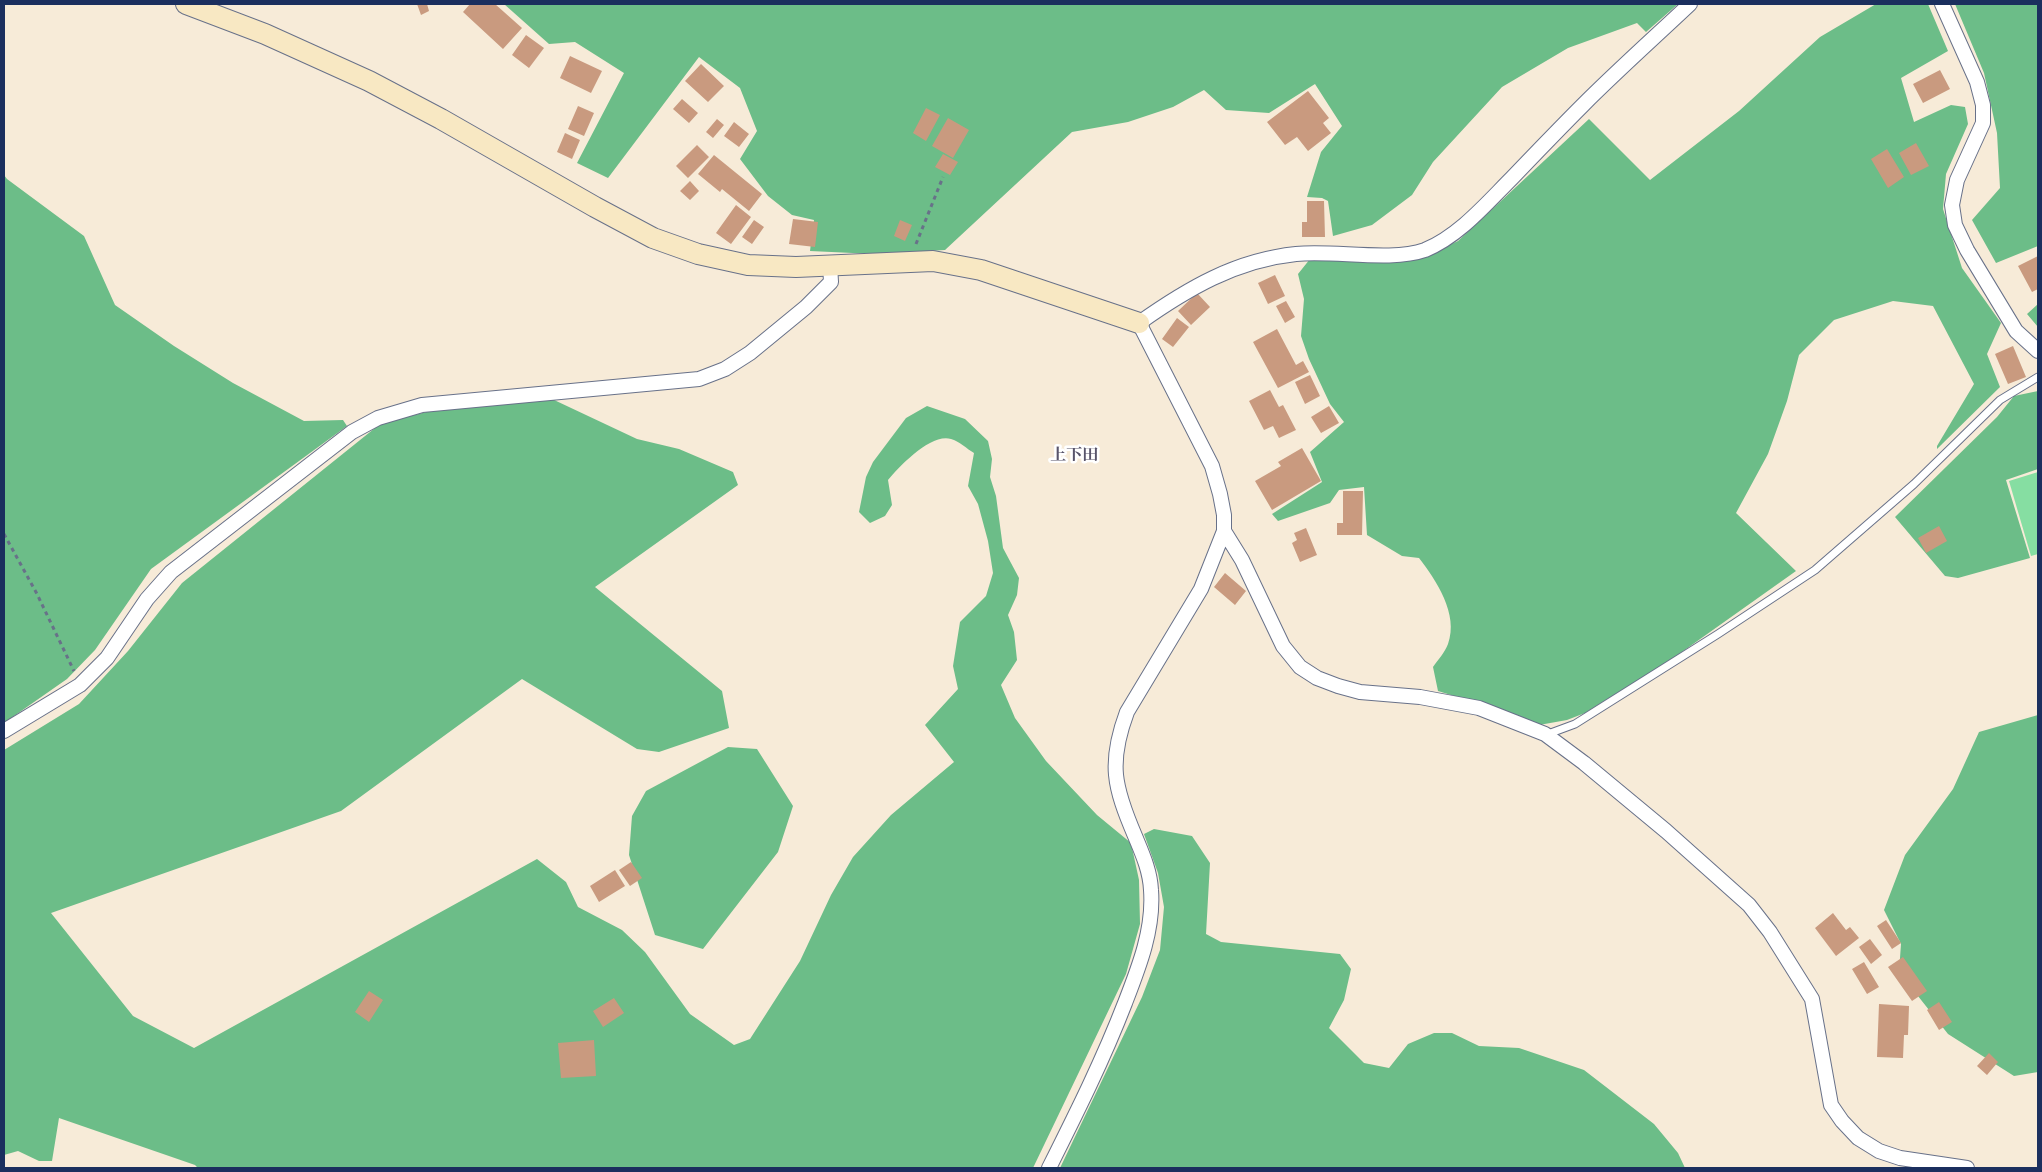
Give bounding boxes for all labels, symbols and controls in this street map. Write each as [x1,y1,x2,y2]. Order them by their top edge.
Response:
district label: 上下田 [1050,447,1098,467]

